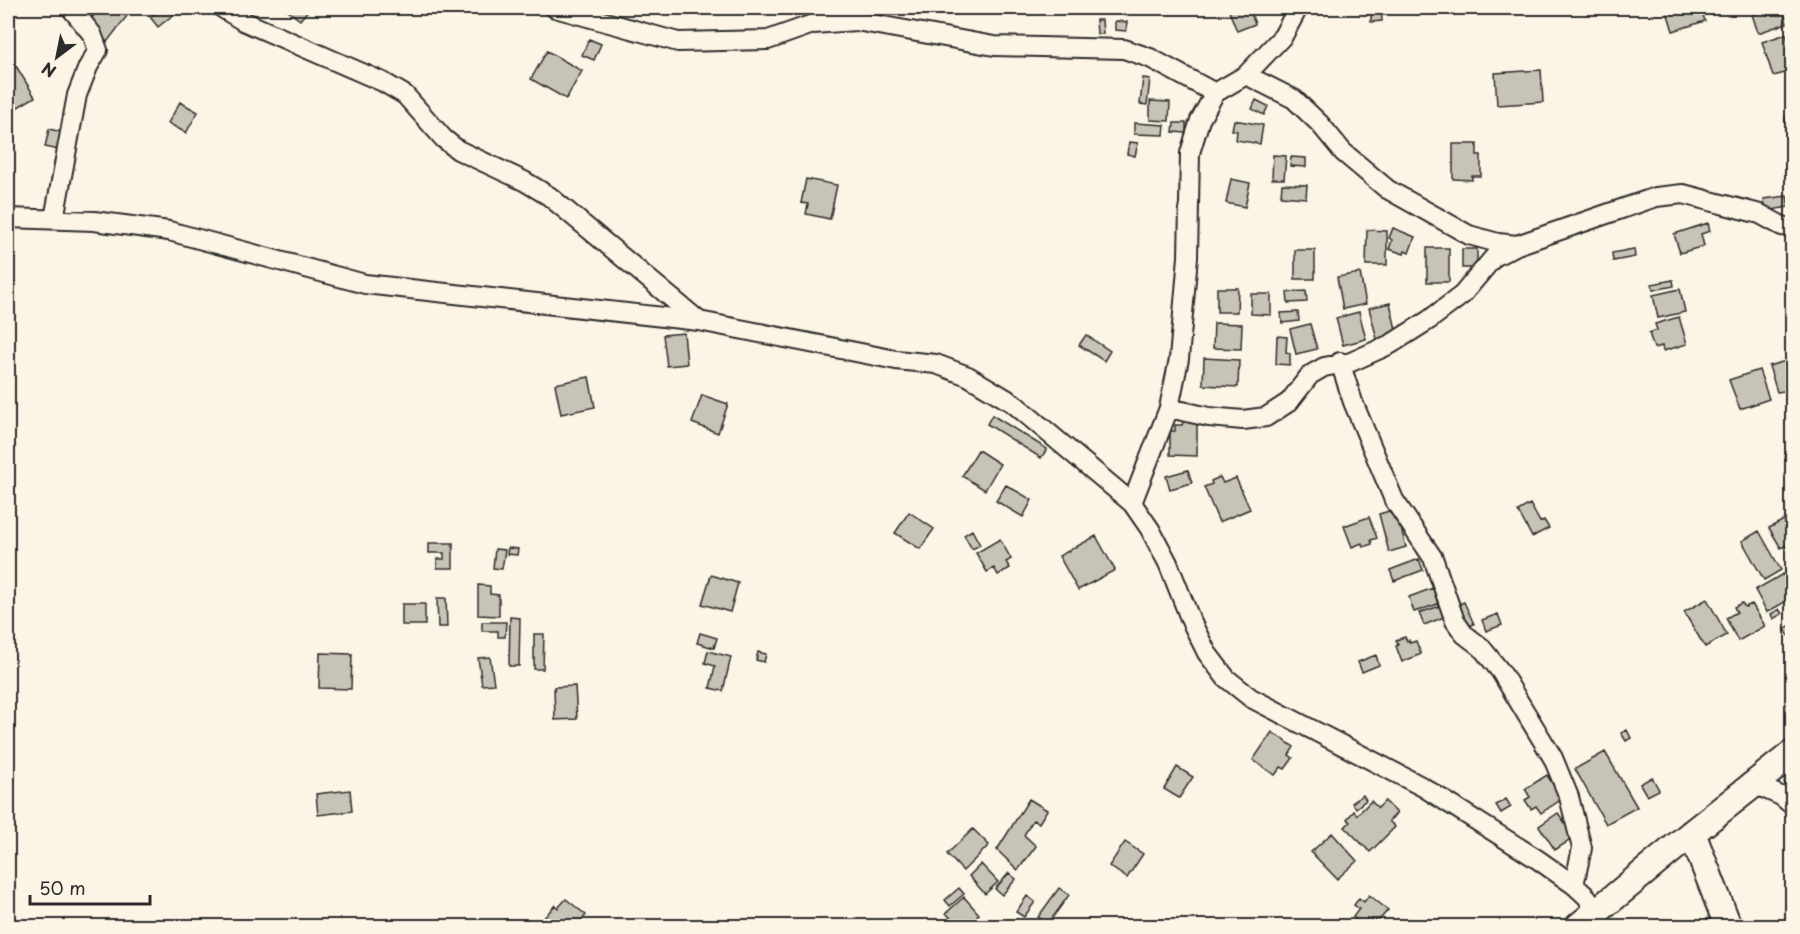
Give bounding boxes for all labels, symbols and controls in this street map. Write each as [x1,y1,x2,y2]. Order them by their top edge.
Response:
north arrow [27,27,87,87]
text: N [37,57,60,84]
scale bar [30,868,150,906]
text: 50 m [39,874,86,901]

